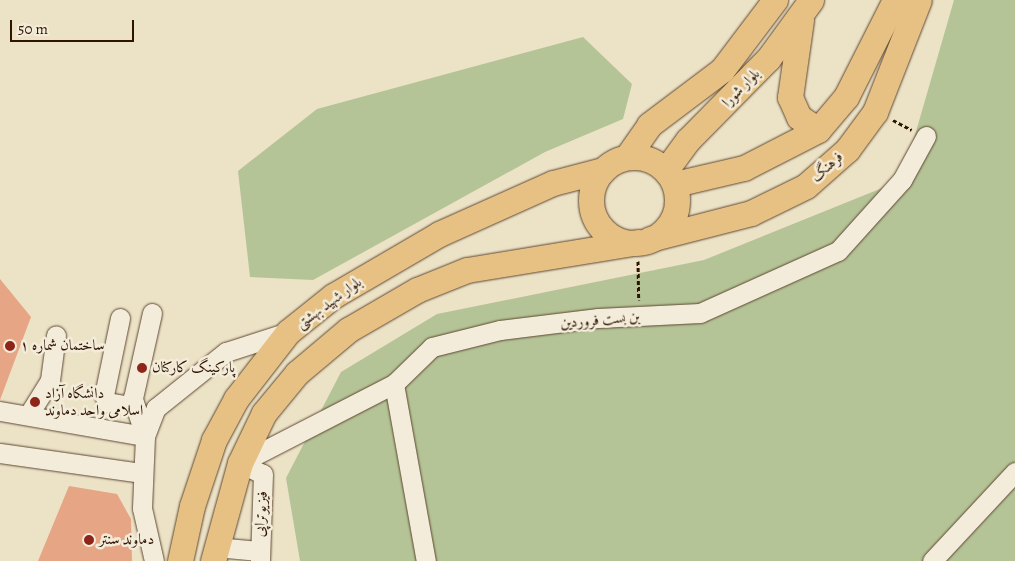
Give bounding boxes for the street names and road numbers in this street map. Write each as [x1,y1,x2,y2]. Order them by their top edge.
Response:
street label: بلوار شورا [718,65,764,111]
street label: فرهنگ [807,148,847,186]
street label: بلوار شهید بهشتی [293,273,365,333]
street label: بن بست فروردین [559,308,641,332]
street label: فیزیوتراپی [250,490,272,538]

